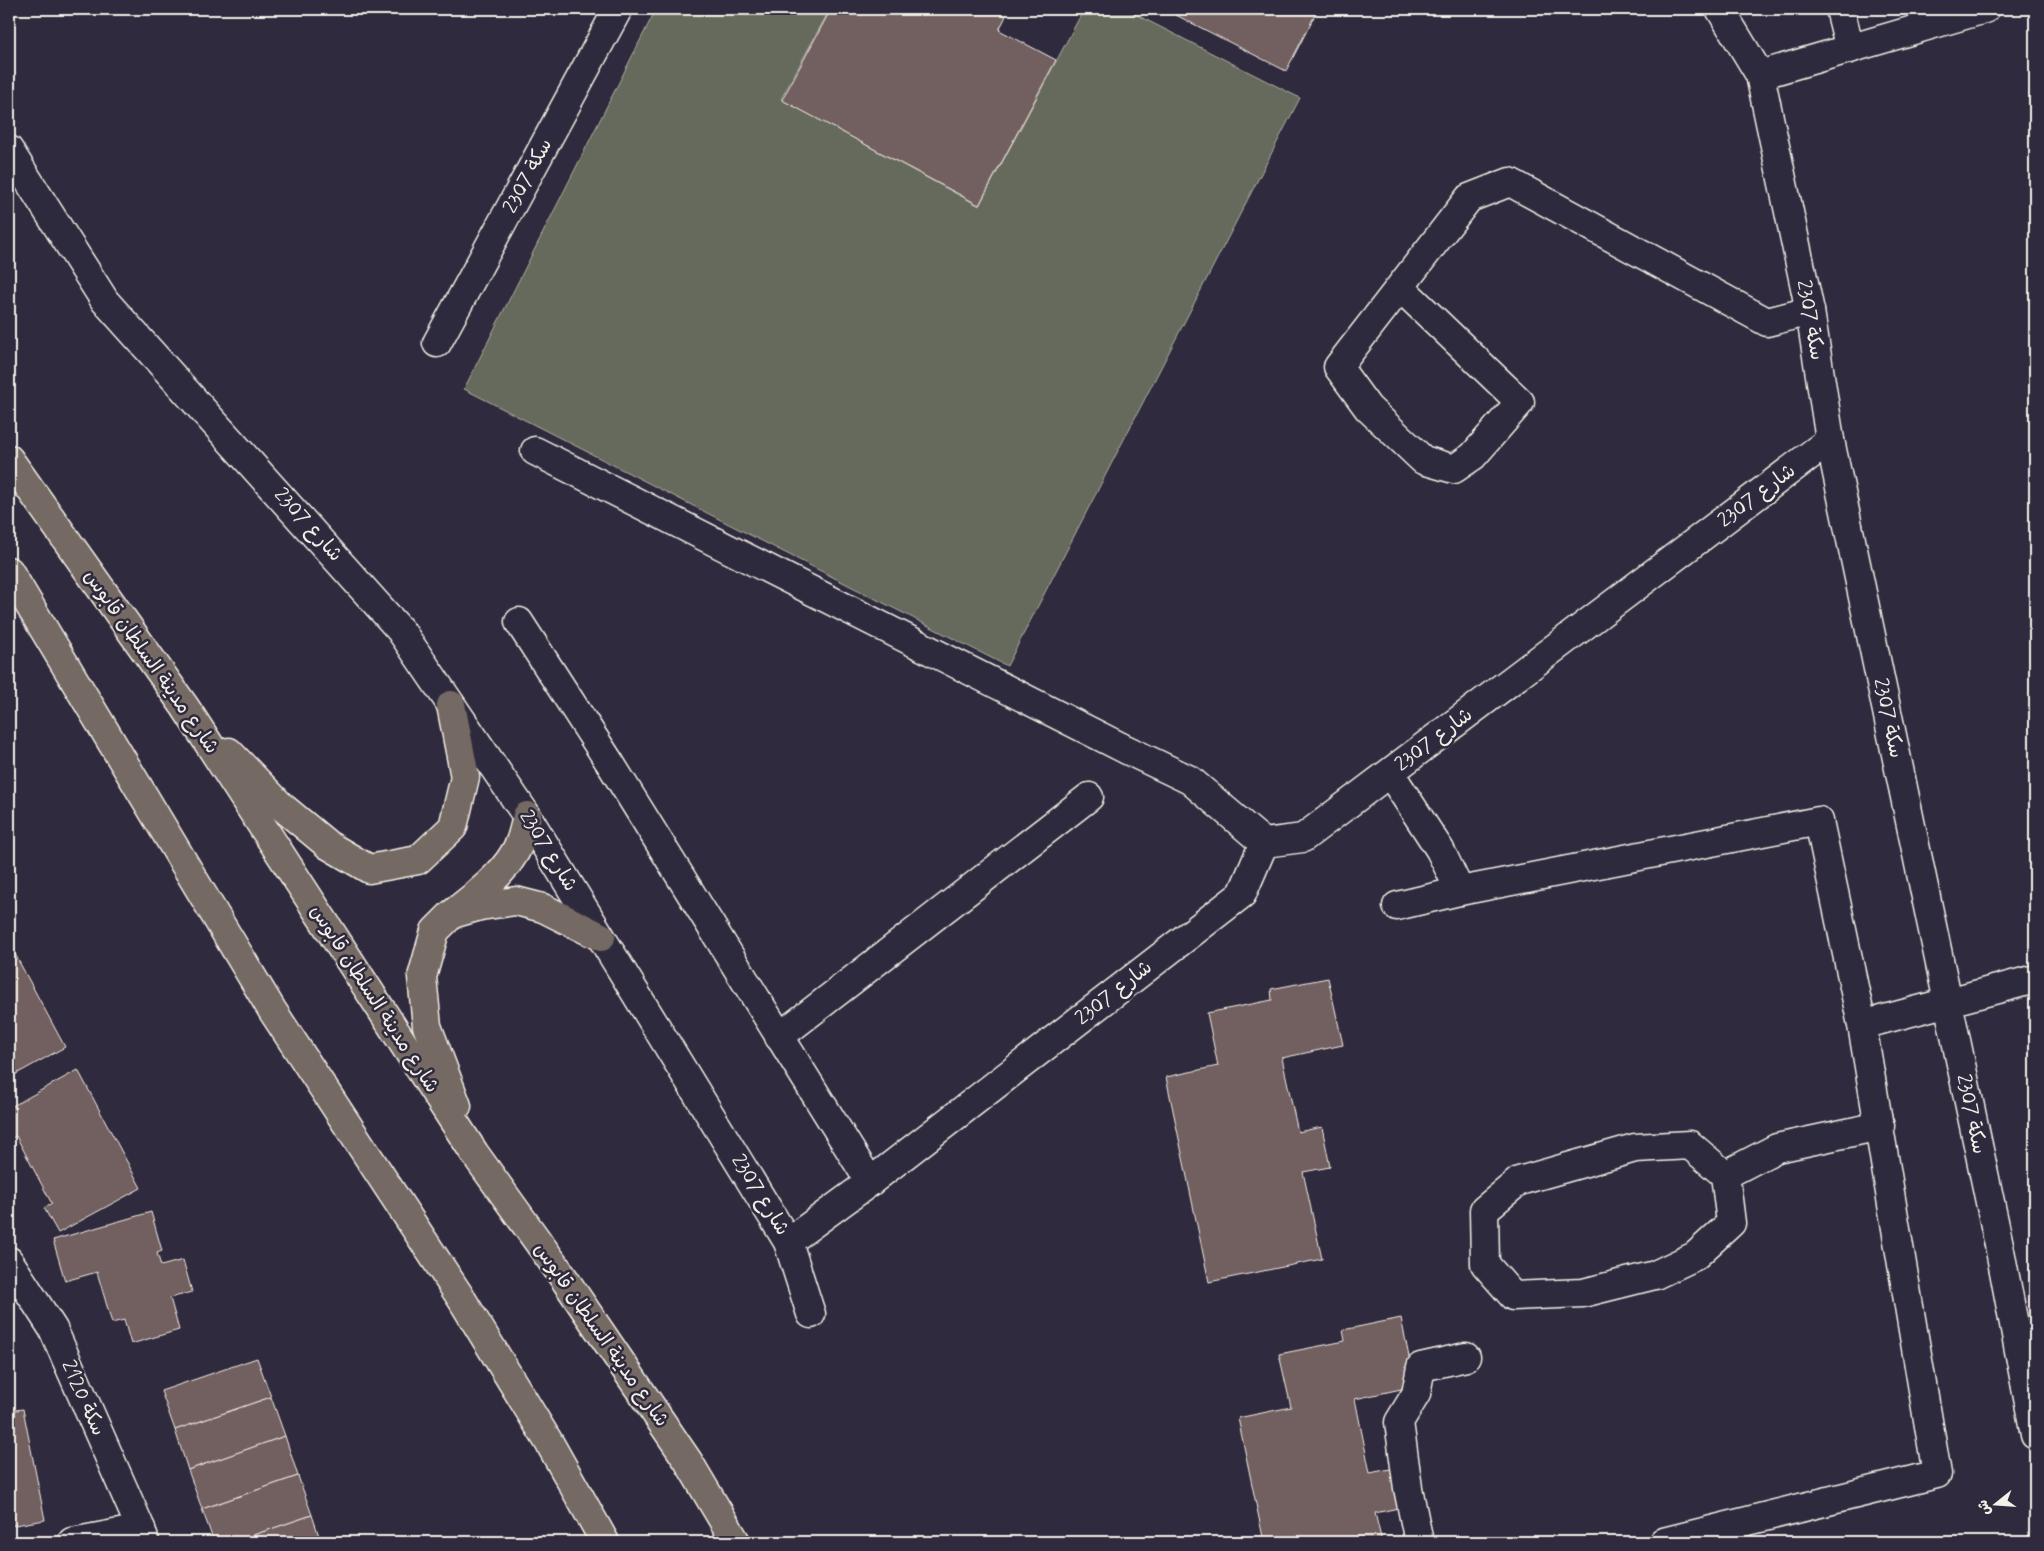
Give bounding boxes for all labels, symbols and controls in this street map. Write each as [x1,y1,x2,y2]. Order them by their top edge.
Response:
street label: سكة 2307 [497,134,559,218]
street label: سكة 2307 [1790,278,1830,362]
street label: 2307 شارع [1712,458,1802,534]
street label: 2307 شارع [267,482,349,568]
street label: شارع مدينة السلطان قابوس [77,564,225,760]
street label: سكة 2307 [1866,675,1910,761]
street label: 2307 شارع [1389,702,1479,778]
street label: 2307 شارع [512,805,584,897]
street label: شارع مدينة السلطان قابوس [303,900,445,1098]
street label: 2307 شارع [1070,954,1158,1032]
street label: سكة 2307 [1949,1071,1993,1157]
street label: 2307 شارع [724,1149,796,1241]
street label: شارع مدينة السلطان قابوس [527,1237,675,1433]
street label: سكة 2120 [54,1356,112,1440]
north arrow [1972,1478,2022,1528]
text: ش [1974,1498,1995,1518]

